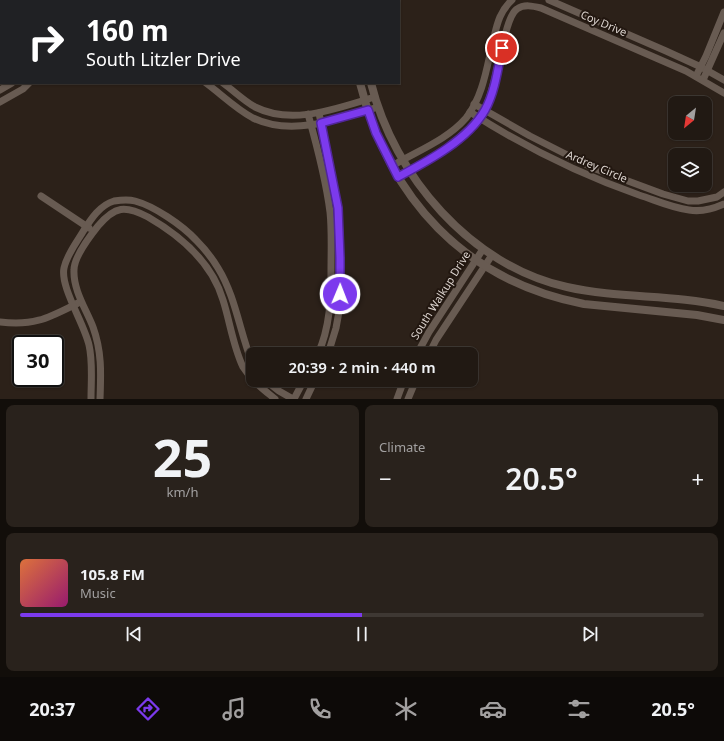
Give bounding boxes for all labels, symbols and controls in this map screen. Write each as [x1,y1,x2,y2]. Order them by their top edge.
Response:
street label: Coy Drive [578,7,630,39]
text: 160 m [86,11,169,49]
icon: right [20,16,72,68]
pin [485,31,519,65]
icon: arrive [491,37,513,59]
text: South Litzler Drive [86,47,241,71]
north arrow [668,96,712,140]
map controls [668,96,712,192]
street label: Ardrey Circle [564,146,630,186]
button: layers [668,148,712,192]
street label: South Walkup Drive [407,248,473,342]
position arrow [319,273,361,315]
speed limit sign: 30 [12,335,64,387]
text: 20:39 · 2 min · 440 m [288,357,436,377]
text: 25 [153,421,212,492]
text: Climate [379,438,425,456]
text: 20.5° [505,458,578,499]
text: − [379,463,392,493]
text: + [691,463,704,493]
text: km/h [167,483,198,501]
text: 105.8 FM [80,564,145,584]
text: Music [80,584,116,602]
icon: previous [123,623,145,645]
icon: pause [351,623,373,645]
icon: next [579,623,601,645]
icon: directions [134,695,162,723]
icon: music [220,695,248,723]
icon: phone [306,695,334,723]
icon: climate [392,695,420,723]
icon: car [479,695,507,723]
icon: filters [565,695,593,723]
text: 20:37 [29,697,75,721]
text: 20.5° [651,697,695,721]

